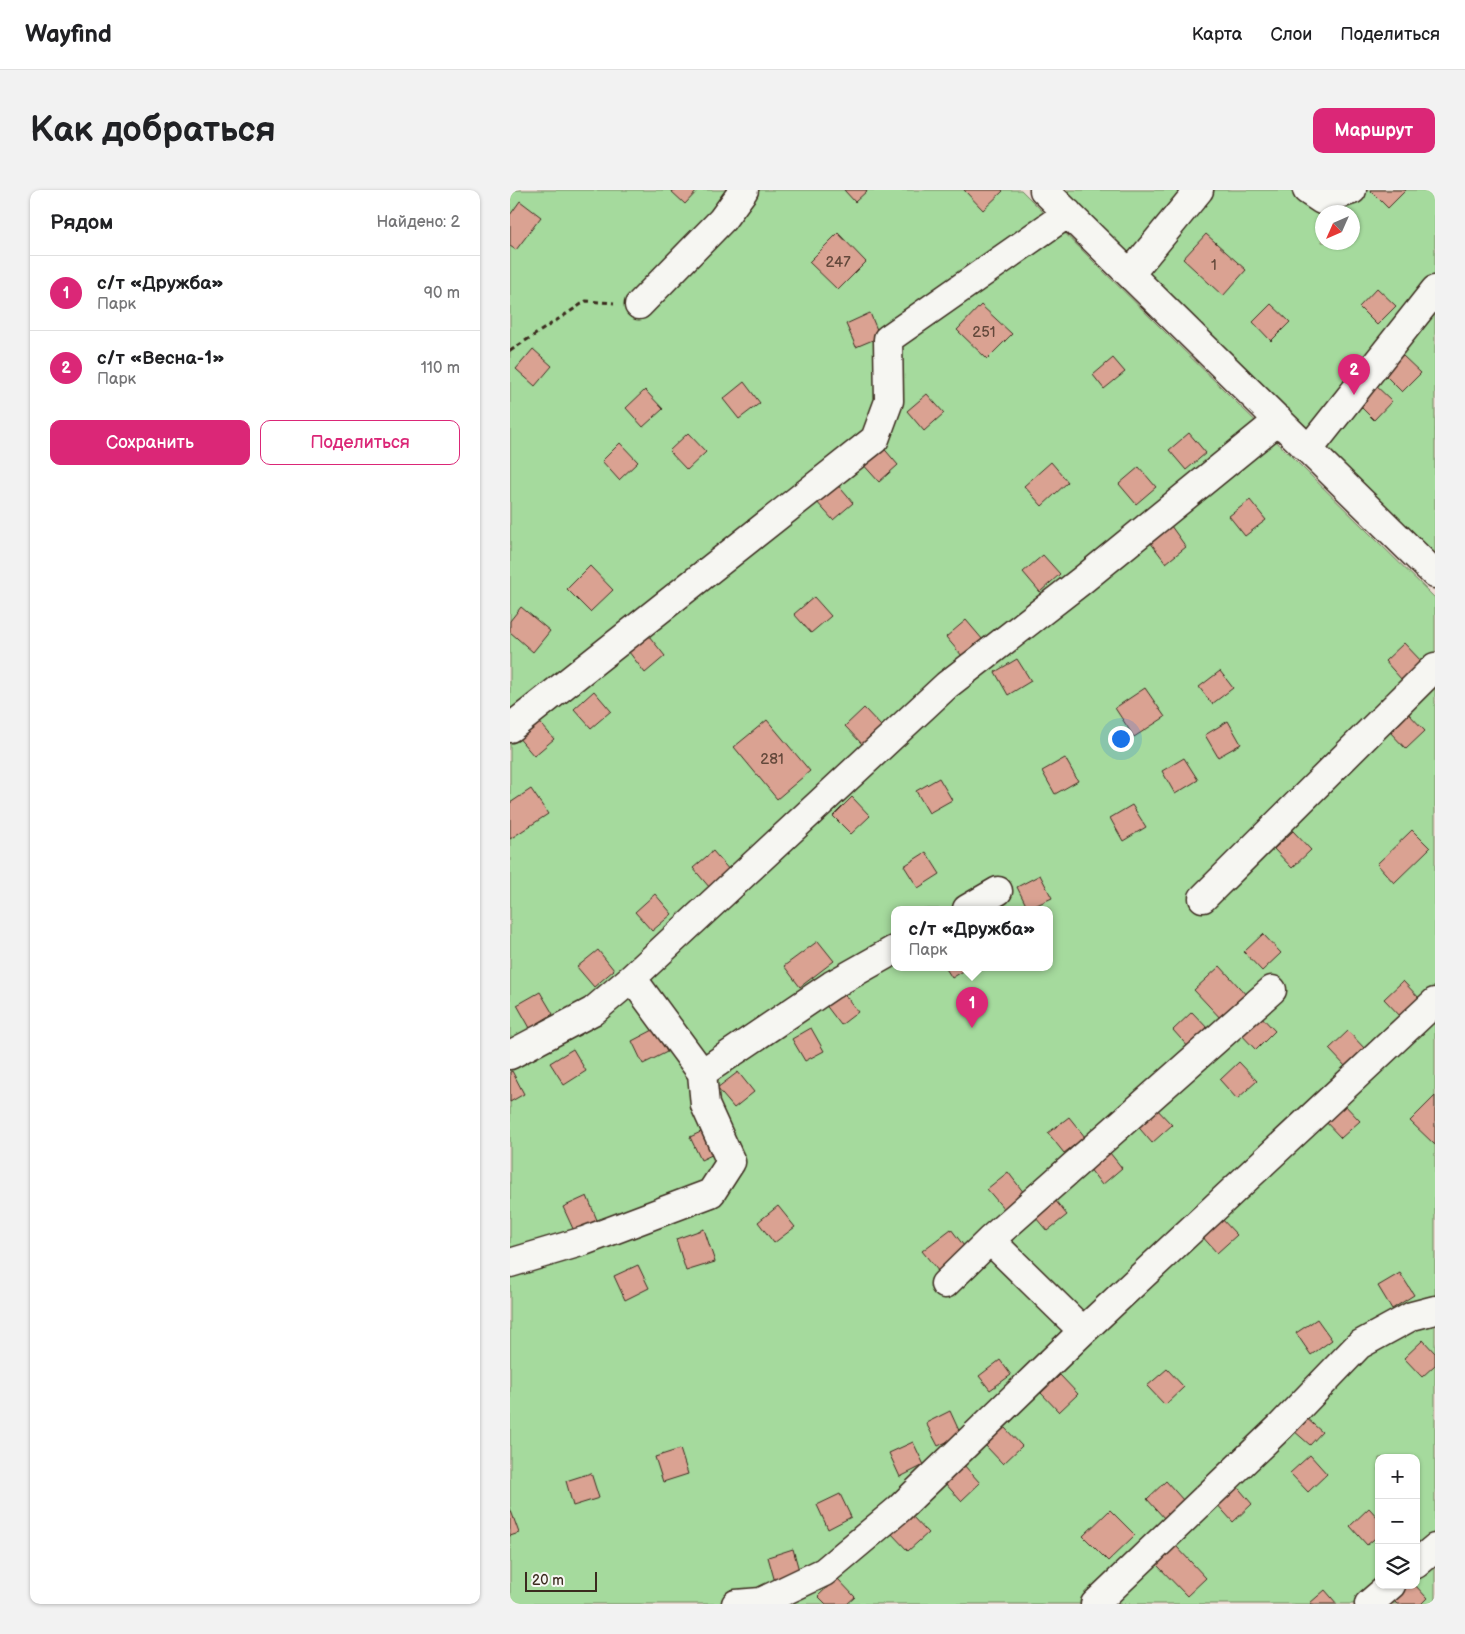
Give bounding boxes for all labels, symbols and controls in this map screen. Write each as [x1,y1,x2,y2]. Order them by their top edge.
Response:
text: Wayfind [25,20,112,49]
text: Карта [1192,24,1242,45]
text: Слои [1270,24,1312,45]
text: Поделиться [1340,24,1440,45]
button: Маршрут [1313,108,1435,153]
text: Как добраться [30,109,276,152]
north arrow [1315,205,1360,250]
text: Рядом [50,210,113,235]
text: Найдено: 2 [376,213,460,232]
house number: 247 [825,253,851,272]
house number: 1 [1211,256,1217,275]
text: с/т «Дружба» [97,272,224,295]
text: 1 [63,284,69,303]
text: 90 m [424,284,460,303]
text: Парк [97,295,136,314]
house number: 251 [972,323,996,342]
text: с/т «Весна-1» [97,347,225,370]
pin: 2 [1338,354,1370,395]
text: 2 [61,359,71,378]
text: 110 m [421,359,460,378]
text: Парк [97,370,136,389]
button: Сохранить [50,420,250,465]
button: Поделиться [260,420,460,465]
your location [1108,726,1134,752]
house number: 281 [760,750,784,769]
popup [891,906,1053,971]
text: с/т «Дружба» [909,918,1035,941]
text: Парк [909,941,948,960]
pin: 1 [956,987,988,1028]
map controls [1375,1454,1420,1589]
button: + [1375,1454,1420,1499]
button: − [1375,1499,1420,1544]
button: layers [1375,1544,1420,1589]
scale bar [525,1569,598,1592]
text: 20 m [532,1572,564,1589]

